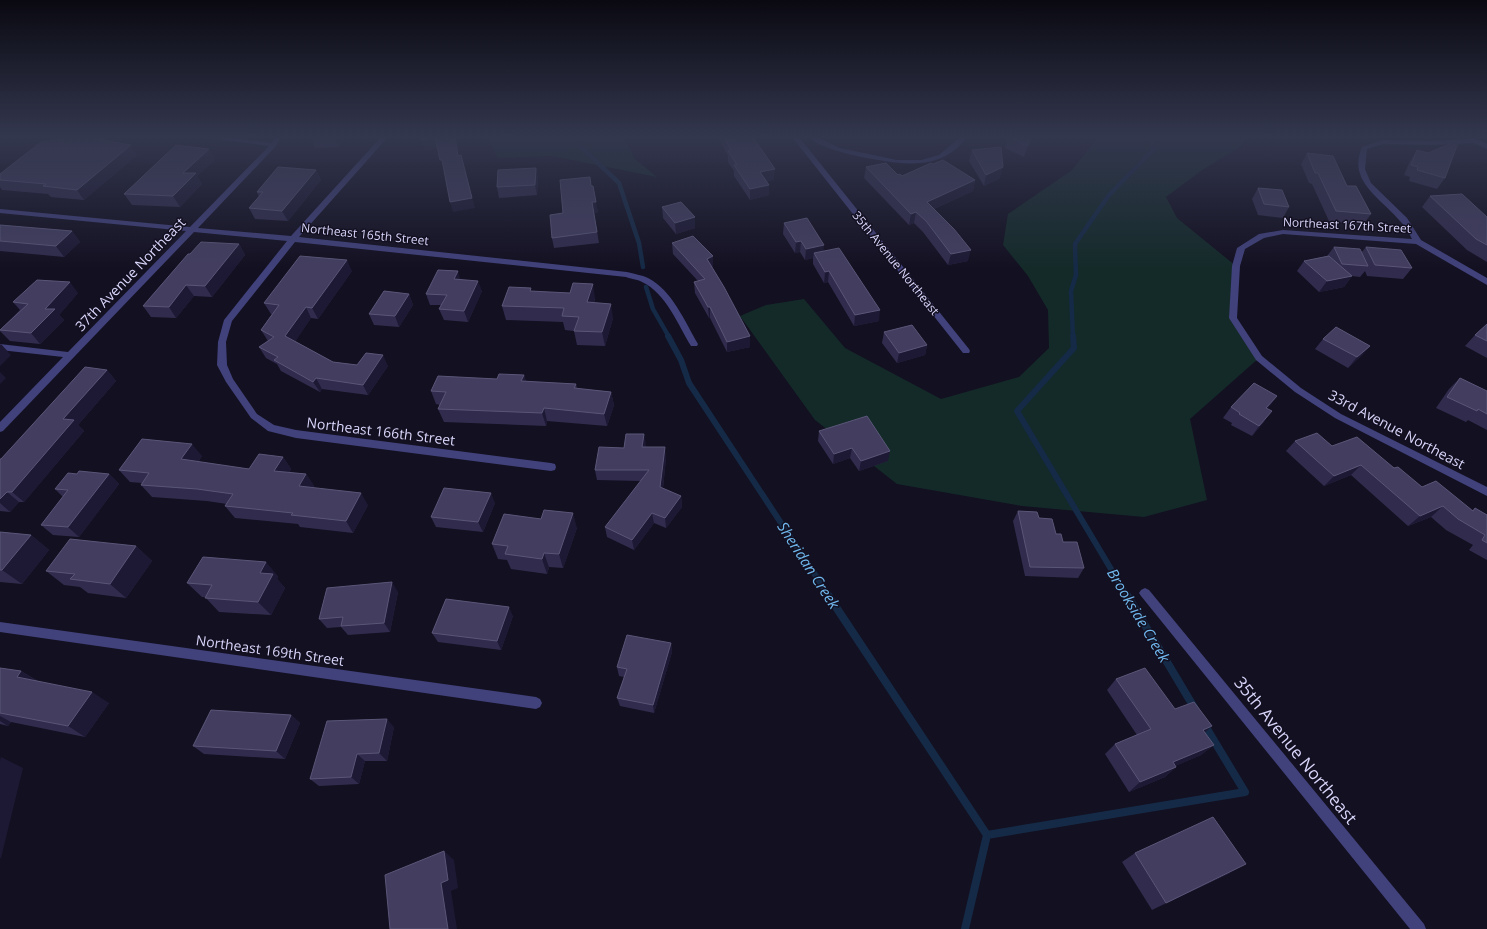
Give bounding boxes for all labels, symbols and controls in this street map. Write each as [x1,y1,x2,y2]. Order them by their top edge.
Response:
street label: 35th Avenue Northeast [849,207,943,319]
street label: 37th Avenue Northeast [71,213,189,335]
street label: Northeast 167th Street [1283,213,1411,237]
street label: Northeast 165th Street [300,219,430,249]
street label: 33rd Avenue Northeast [1325,385,1469,473]
street label: Northeast 166th Street [306,412,456,450]
water label: Sheridan Creek [773,518,845,613]
water label: Brookside Creek [1103,564,1175,666]
street label: Northeast 169th Street [195,630,345,670]
street label: 35th Avenue Northeast [1229,671,1363,829]

